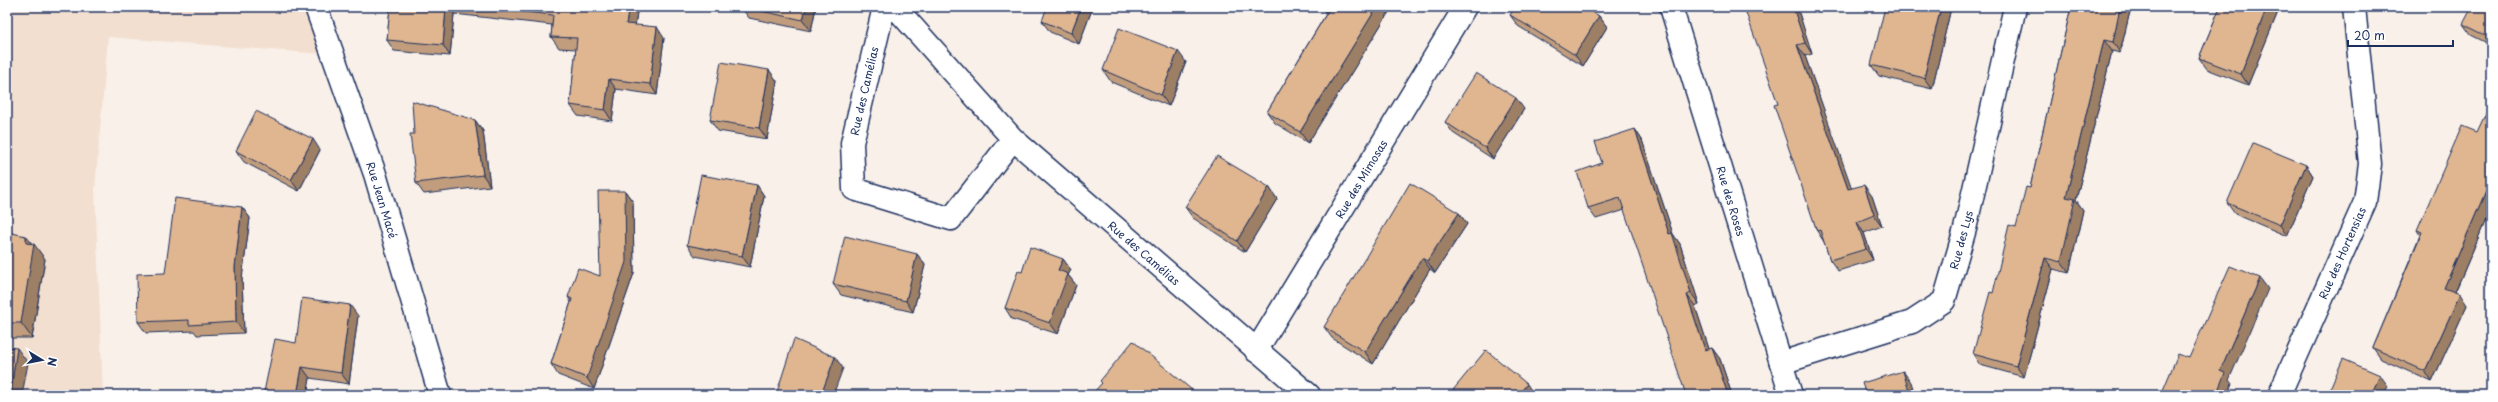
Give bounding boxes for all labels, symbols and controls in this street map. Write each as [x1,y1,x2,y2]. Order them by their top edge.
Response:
scale bar [2348,22,2453,48]
text: 20 m [2354,26,2385,44]
street label: Rue des Camélias [846,45,882,137]
street label: Rue des Mimosas [1331,136,1391,222]
street label: Rue Jean Macé [362,160,402,241]
street label: Rue des Roses [1712,164,1750,238]
street label: Rue des Hortensias [2314,204,2370,302]
street label: Rue des Lys [1945,209,1977,271]
street label: Rue des Camélias [1104,217,1184,289]
north arrow [22,340,62,380]
text: N [43,356,61,368]

